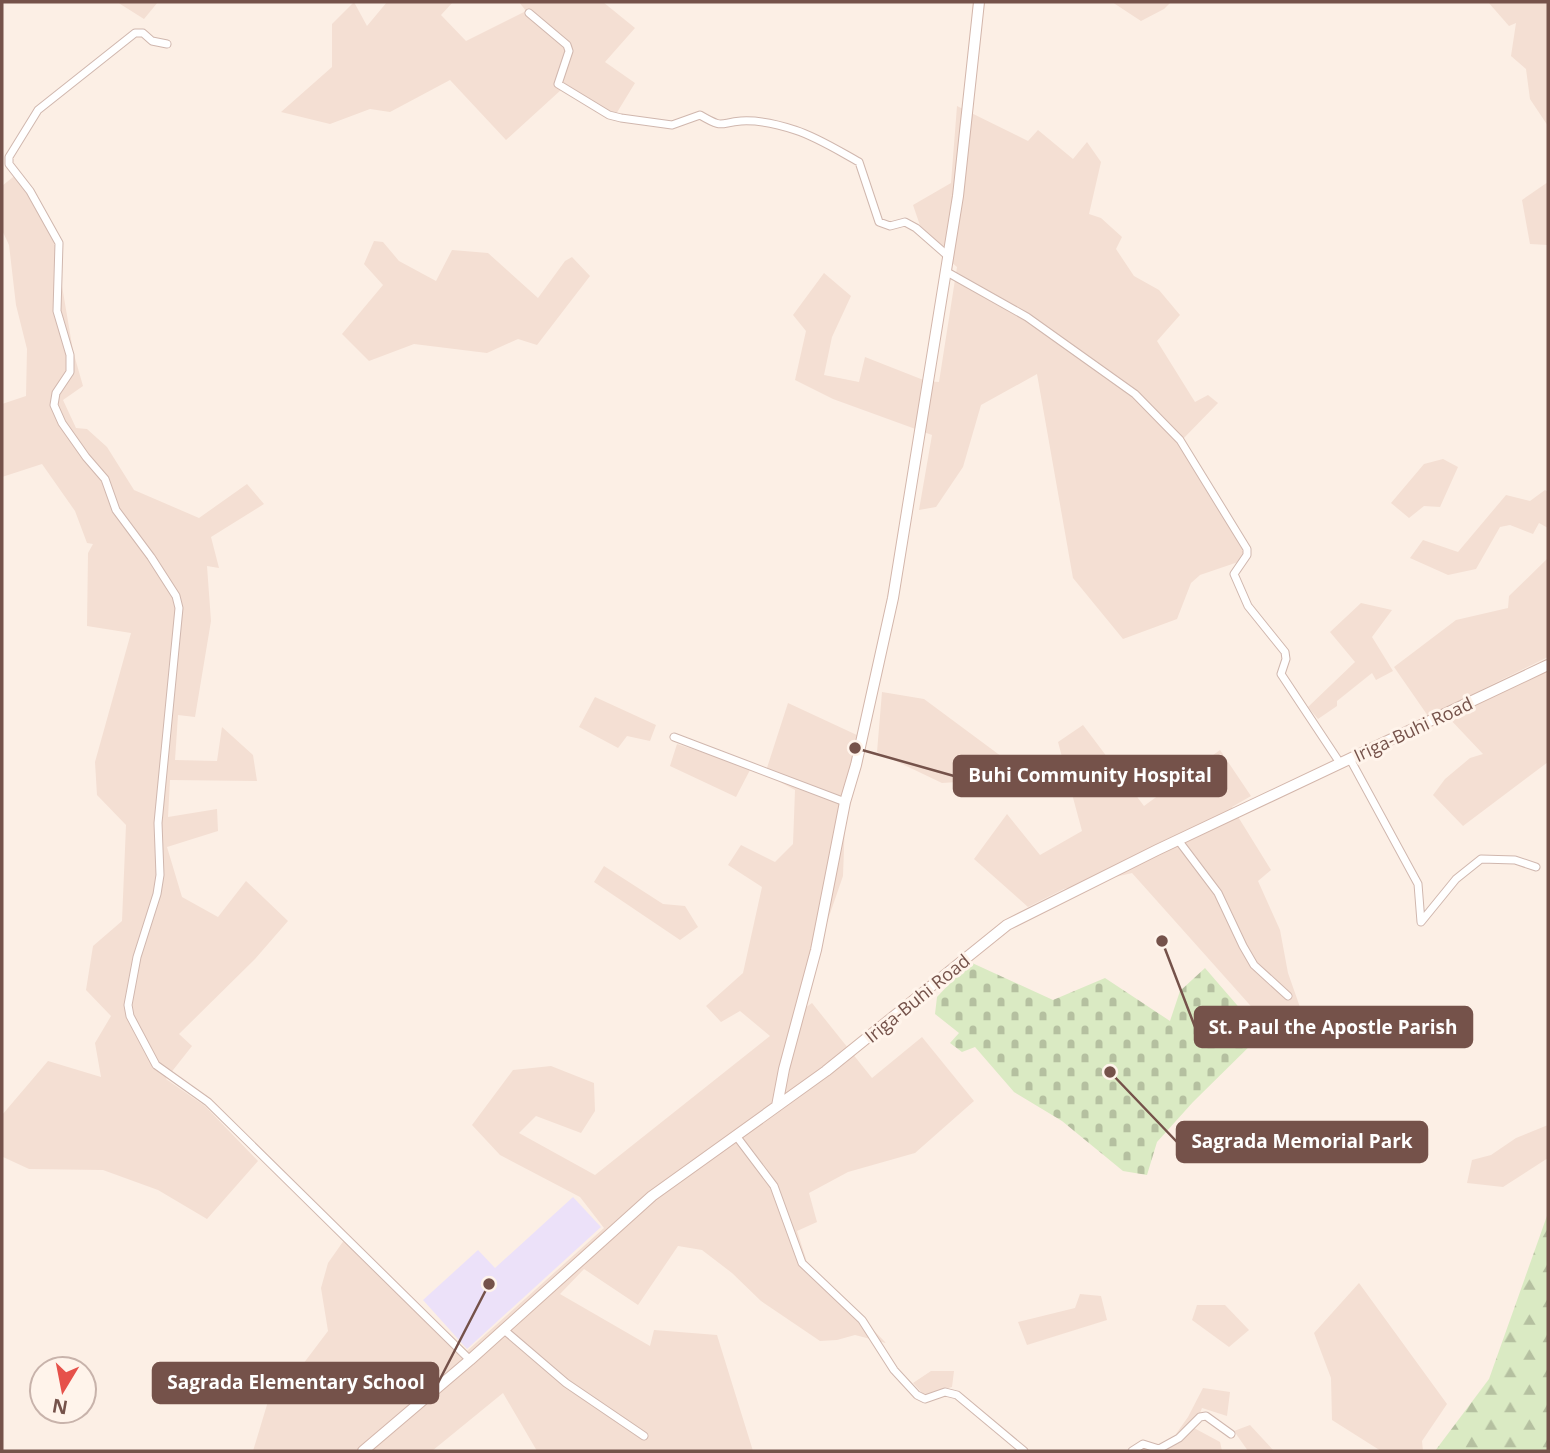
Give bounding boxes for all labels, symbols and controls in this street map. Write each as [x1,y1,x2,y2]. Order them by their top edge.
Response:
street label: Iriga-Buhi Road [1350,691,1476,767]
callout: Buhi Community Hospital [954,756,1226,796]
text: Buhi Community Hospital [968,762,1212,788]
street label: Iriga-Buhi Road [860,948,974,1048]
callout: St. Paul the Apostle Parish [1195,1007,1472,1047]
text: St. Paul the Apostle Parish [1209,1014,1457,1040]
callout: Sagrada Memorial Park [1177,1122,1427,1162]
text: Sagrada Memorial Park [1191,1128,1413,1154]
north arrow [28,1355,98,1425]
callout: Sagrada Elementary School [153,1363,438,1403]
text: Sagrada Elementary School [167,1369,425,1395]
text: N [50,1393,70,1421]

